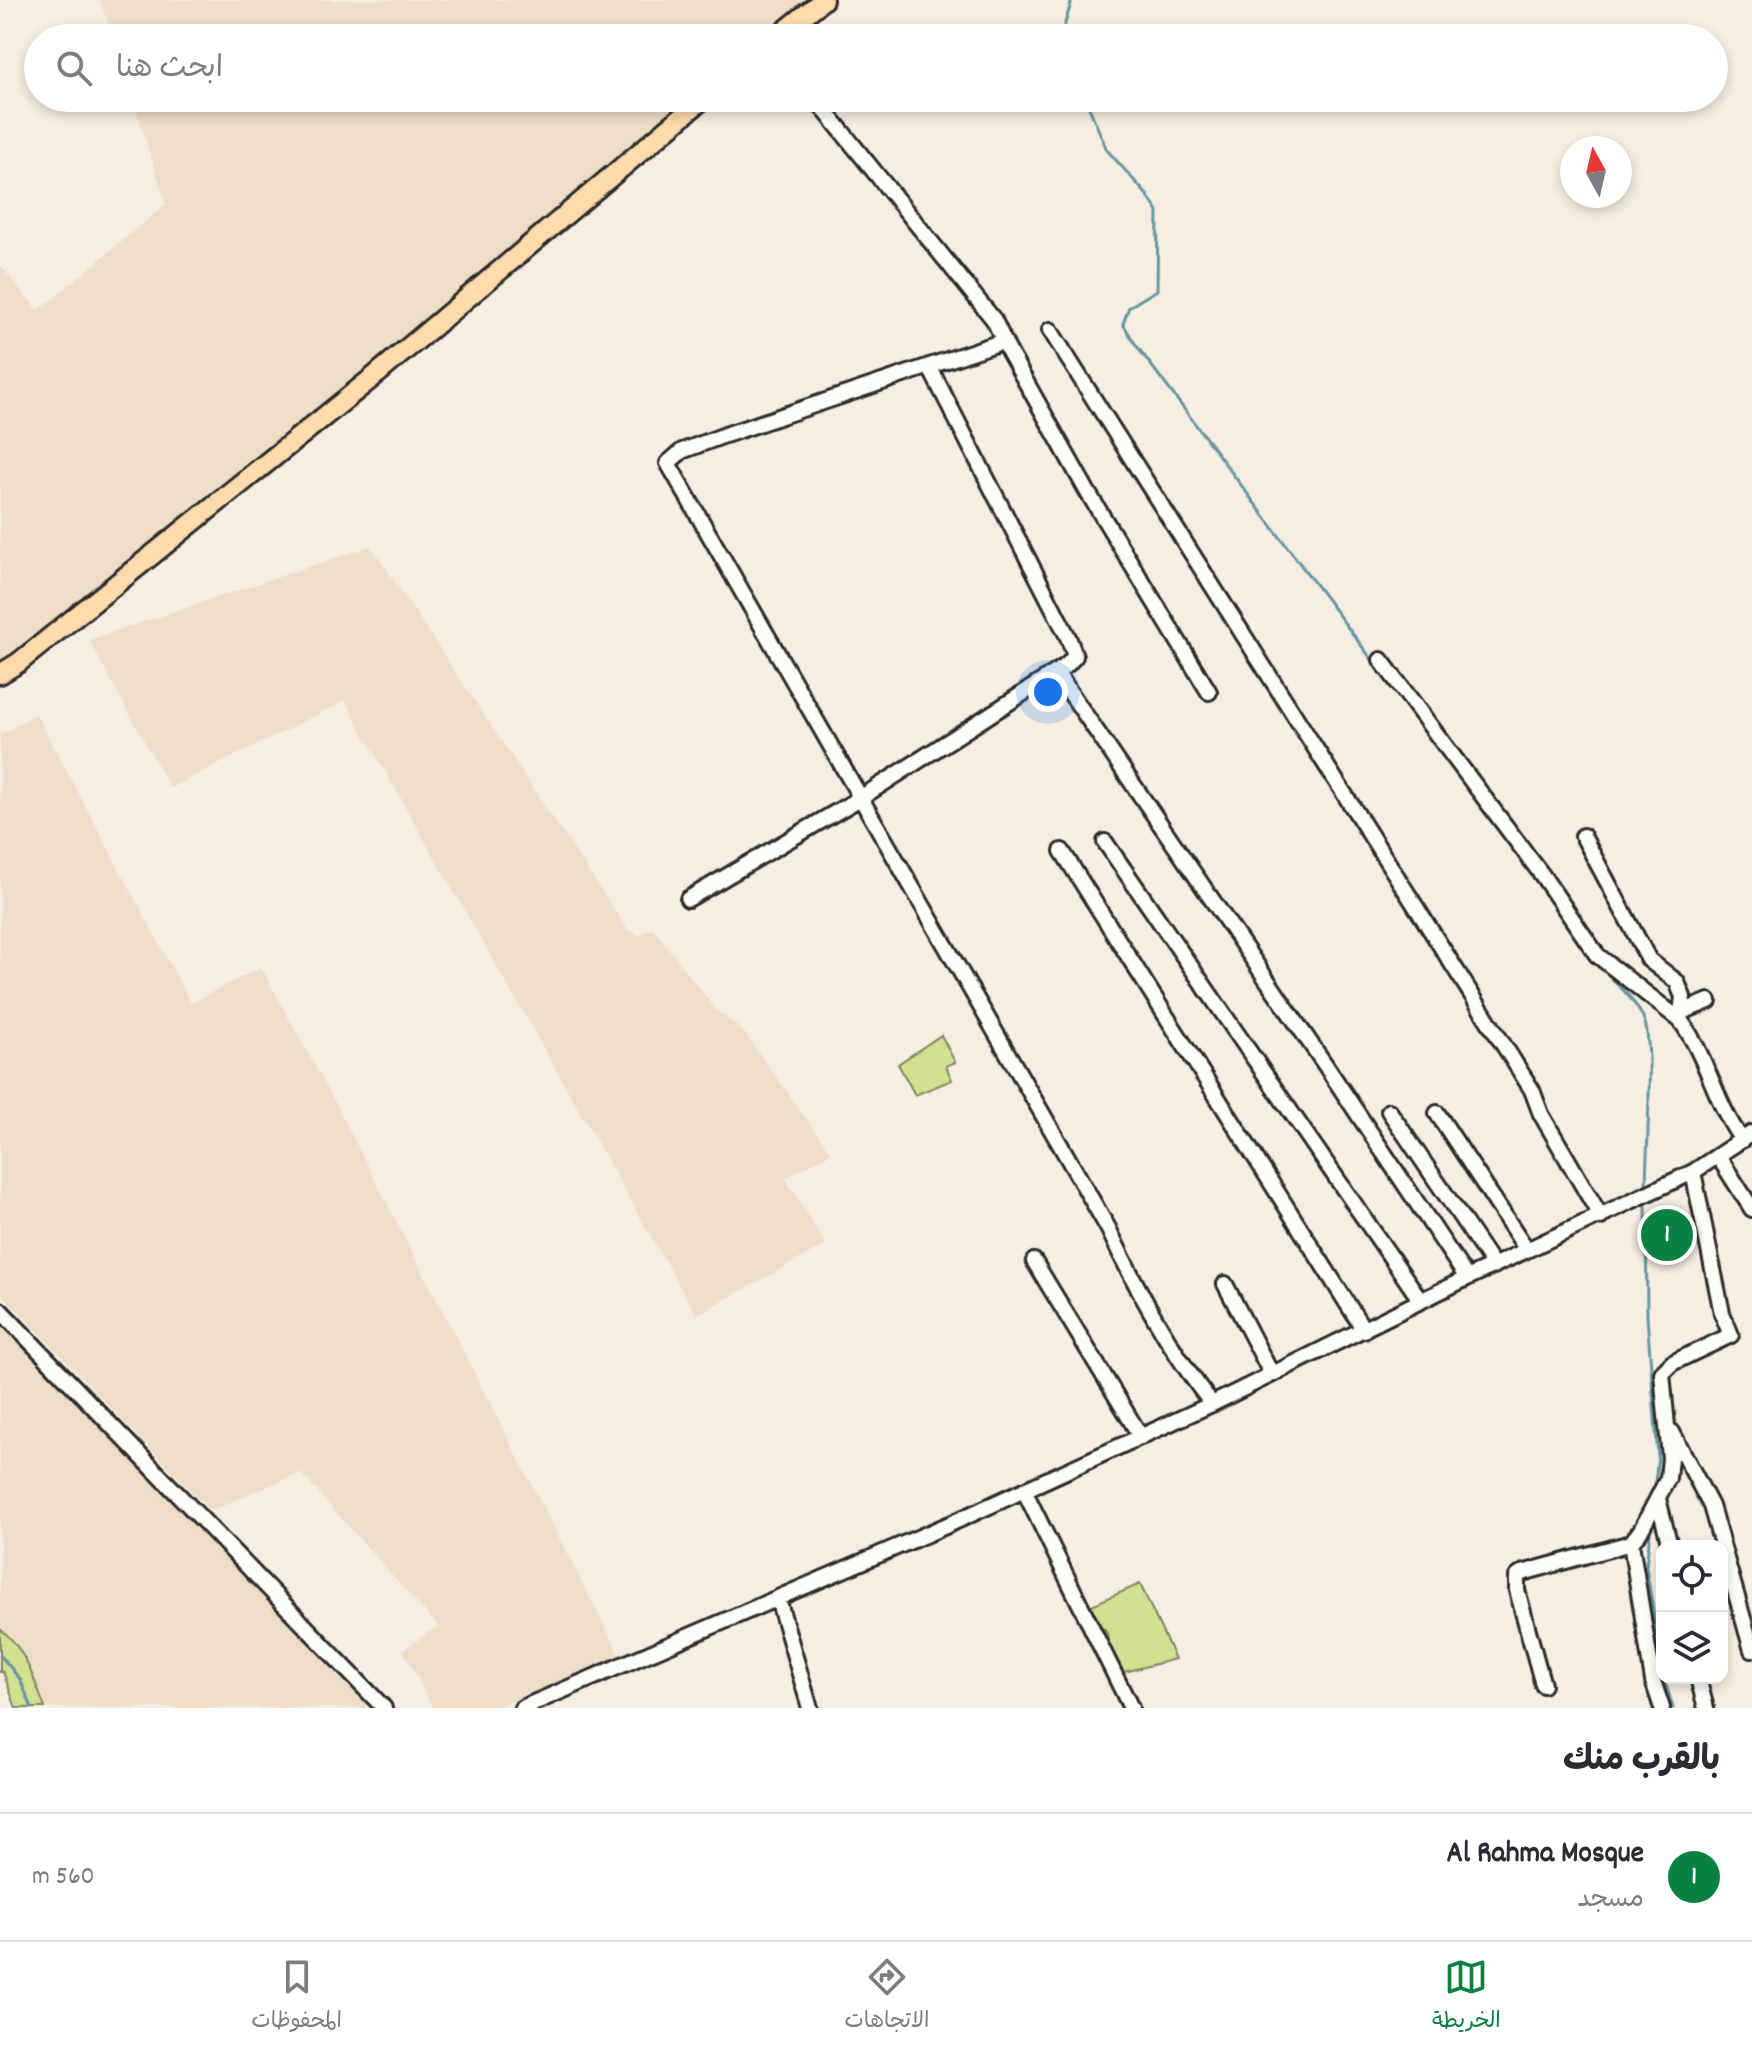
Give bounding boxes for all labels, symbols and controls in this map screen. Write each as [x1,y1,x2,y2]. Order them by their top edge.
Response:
search box [24,24,1728,112]
icon: search [52,46,96,90]
text: ابحث هنا [116,49,223,92]
north arrow [1560,136,1632,208]
your location [1028,672,1068,712]
pin: 1 [1641,1205,1693,1265]
map controls [1656,1540,1728,1684]
button: locate [1656,1540,1728,1612]
button: layers [1656,1612,1728,1684]
text: بالقرب منك [1563,1738,1720,1787]
text: Al Rahma Mosque [1447,1834,1644,1877]
text: 560 m [32,1859,95,1896]
text: 1 [1691,1859,1697,1896]
text: مسجد [1577,1882,1644,1919]
tab: المحفوظات [251,1955,342,2039]
tab: الاتجاهات [845,1955,929,2039]
tab: الخريطة [1432,1955,1501,2039]

